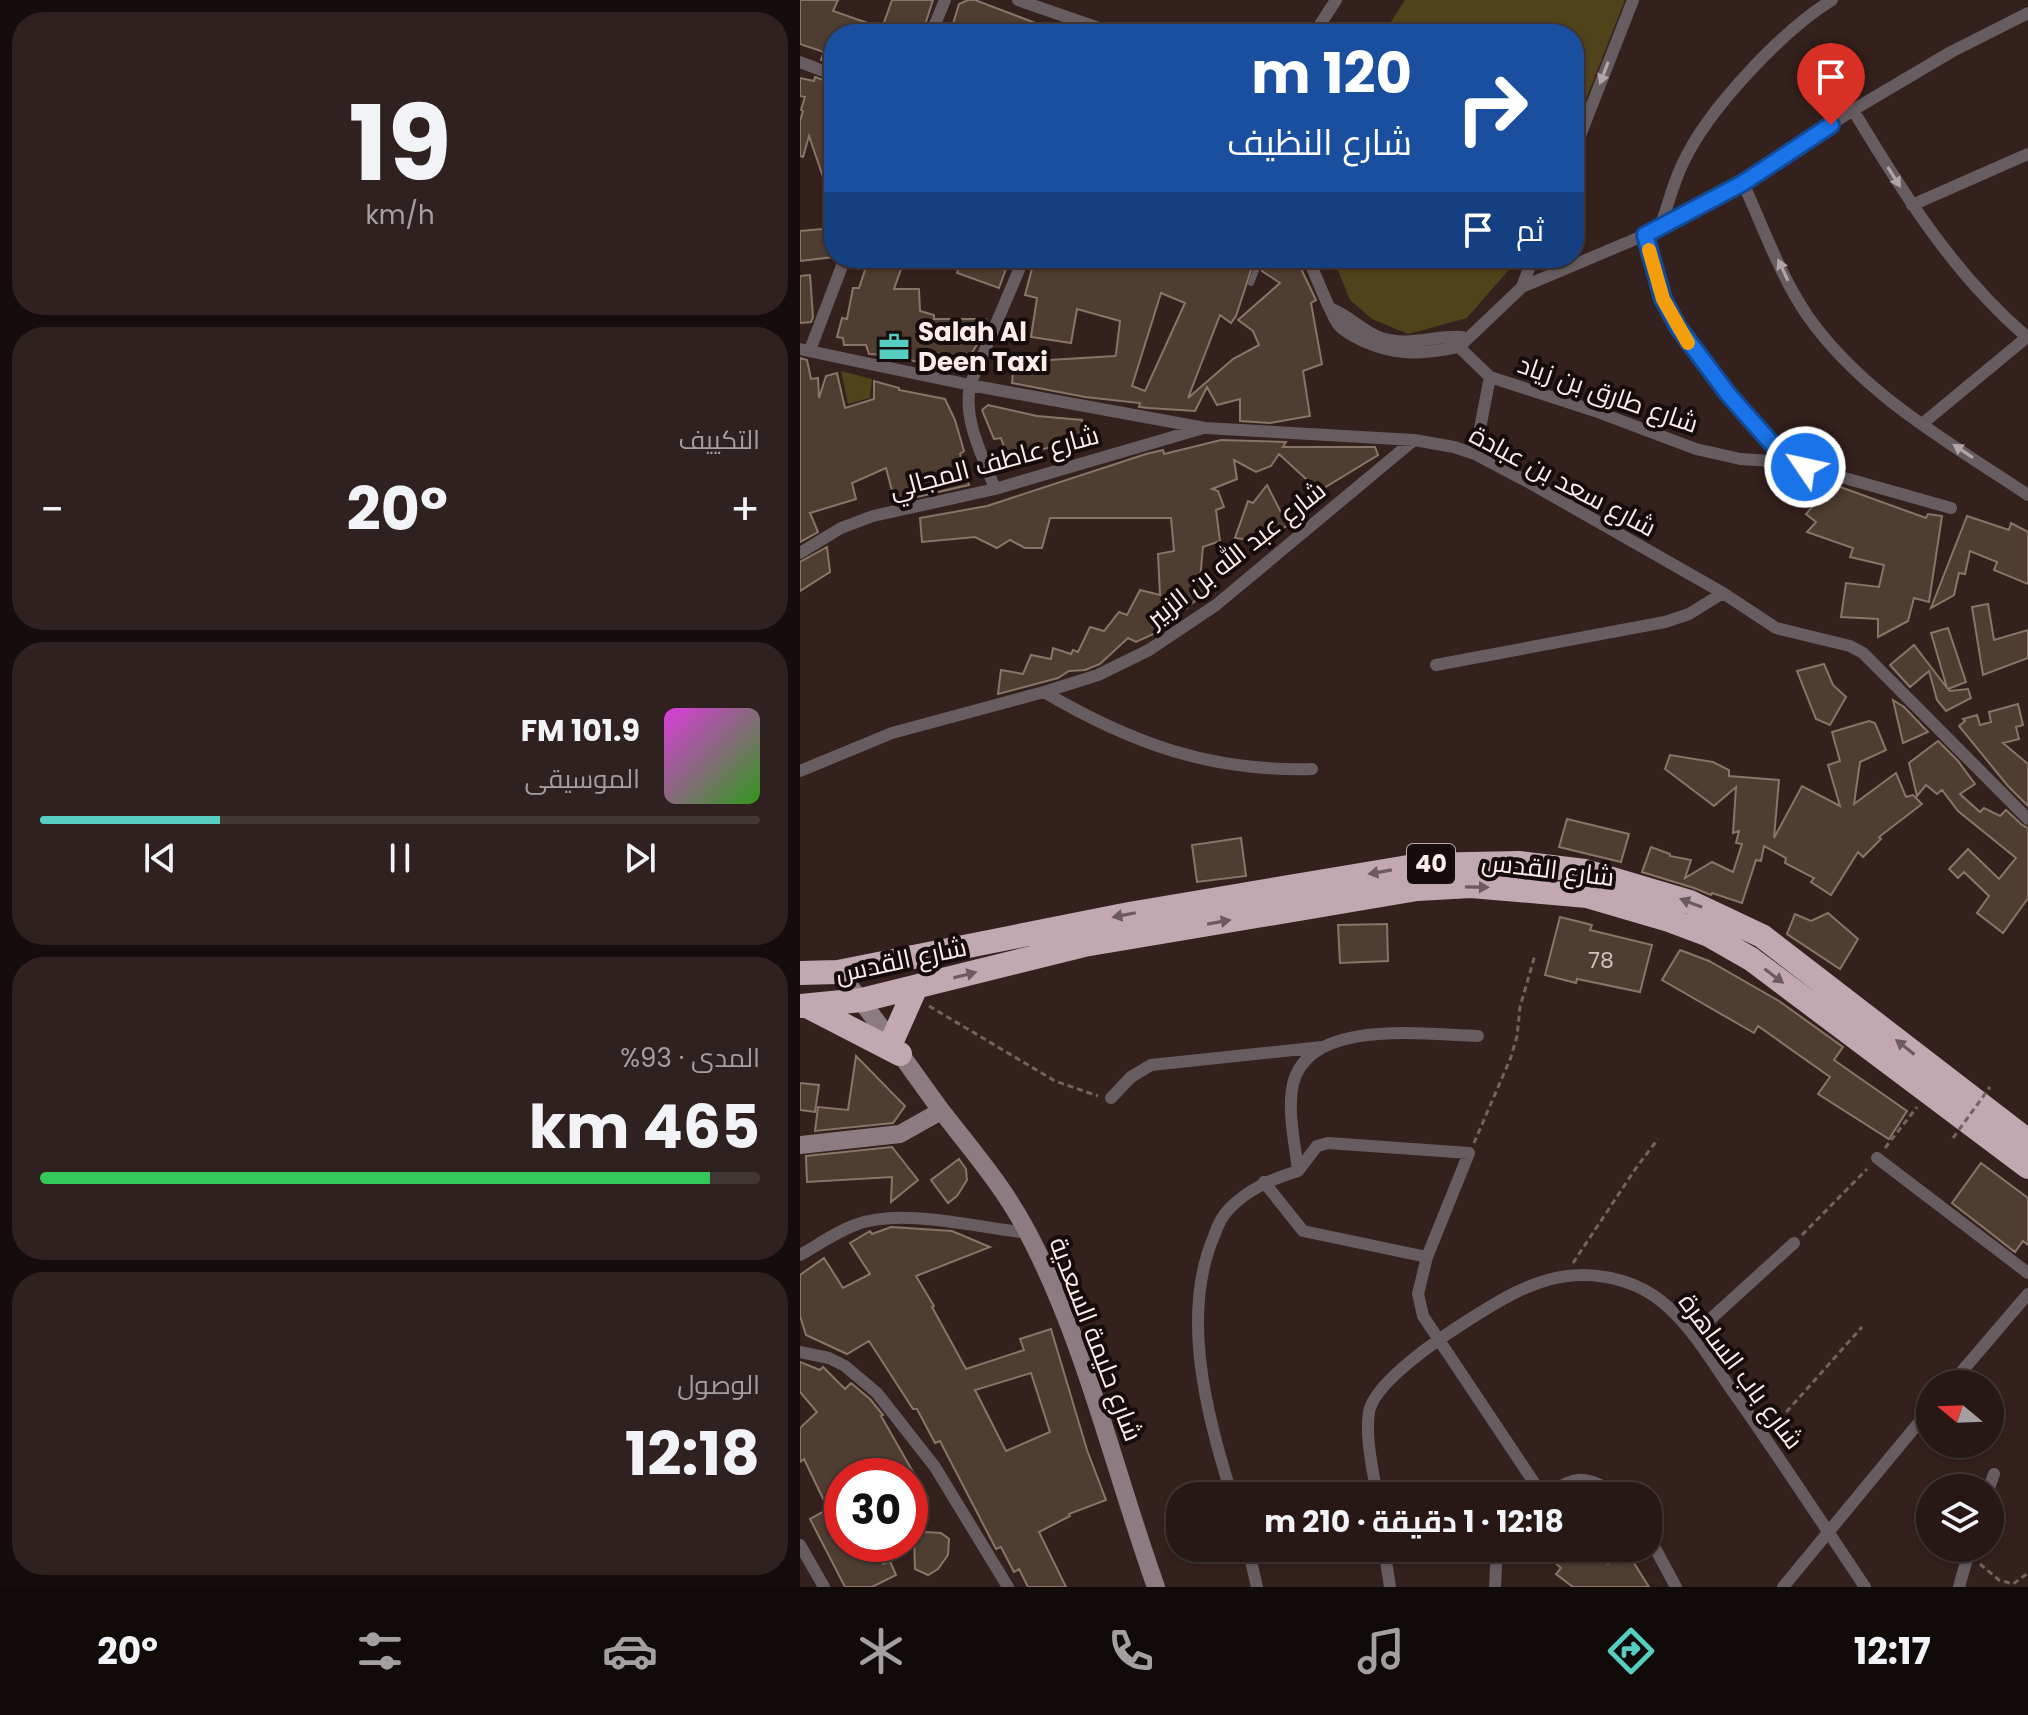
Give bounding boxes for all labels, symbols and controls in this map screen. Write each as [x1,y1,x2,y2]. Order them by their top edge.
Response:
text: 120 m [1251,34,1412,113]
pin [1797,43,1865,125]
icon: arrive [1809,55,1853,99]
icon: right [1440,56,1544,160]
one-way arrow [1598,61,1611,85]
text: 19 [348,71,452,216]
text: شارع النظيف [1227,117,1412,168]
one-way arrow [1887,166,1902,187]
text: km/h [365,197,435,233]
icon: arrive [1456,208,1500,252]
text: ثم [1516,209,1544,252]
one-way arrow [1776,258,1789,281]
place label: Salah Al Deen Taxi [918,314,1048,380]
office icon: Salah Al Deen Taxi [877,330,911,364]
street label: شارع طارق بن زياد [1513,346,1703,442]
street label: شارع عاطف المجالي [885,417,1104,510]
street label: شارع سعد بن عبادة [1463,417,1663,545]
text: التكييف [678,422,760,458]
position arrow [1763,425,1847,509]
one-way arrow [1952,445,1974,459]
text: 20° [347,467,448,551]
street label: شارع عبد الله بن الزبير [1137,472,1333,637]
text: − [40,479,64,540]
text: + [730,479,760,540]
text: 101.9 FM [521,709,640,752]
text: الموسيقى [525,761,640,797]
icon: previous [138,836,182,880]
icon: pause [378,836,422,880]
icon: next [618,836,662,880]
street label: شارع القدس [1480,843,1616,895]
road number: 40 [1407,844,1455,884]
one-way arrow [1368,866,1393,878]
one-way arrow [1464,880,1490,893]
one-way arrow [1678,896,1702,909]
one-way arrow [1111,910,1136,922]
one-way arrow [1207,915,1232,928]
street label: شارع القدس [832,929,970,991]
house number: 78 [1588,945,1614,976]
one-way arrow [952,968,977,980]
one-way arrow [1764,968,1784,984]
one-way arrow [1895,1039,1915,1055]
text: المدى · 93% [620,1040,760,1076]
text: 465 km [529,1085,760,1169]
street label: شارع حليمة السعدية [1041,1232,1151,1446]
street label: شارع باب الساهرة [1670,1285,1812,1457]
text: الوصول [677,1367,760,1403]
north arrow [1916,1370,2004,1458]
map controls [1916,1370,2004,1562]
text: 12:18 [625,1412,760,1496]
speed limit sign: 30 [824,1458,928,1562]
button: layers [1916,1474,2004,1562]
text: 12:18 · 1 دقيقة · 210 m [1264,1500,1564,1543]
icon: filters [352,1623,408,1679]
icon: car [602,1623,658,1679]
icon: climate [853,1623,909,1679]
icon: phone [1103,1623,1159,1679]
icon: music [1353,1623,1409,1679]
icon: directions [1603,1623,1659,1679]
text: 20° [97,1626,158,1677]
text: 12:17 [1854,1626,1931,1677]

